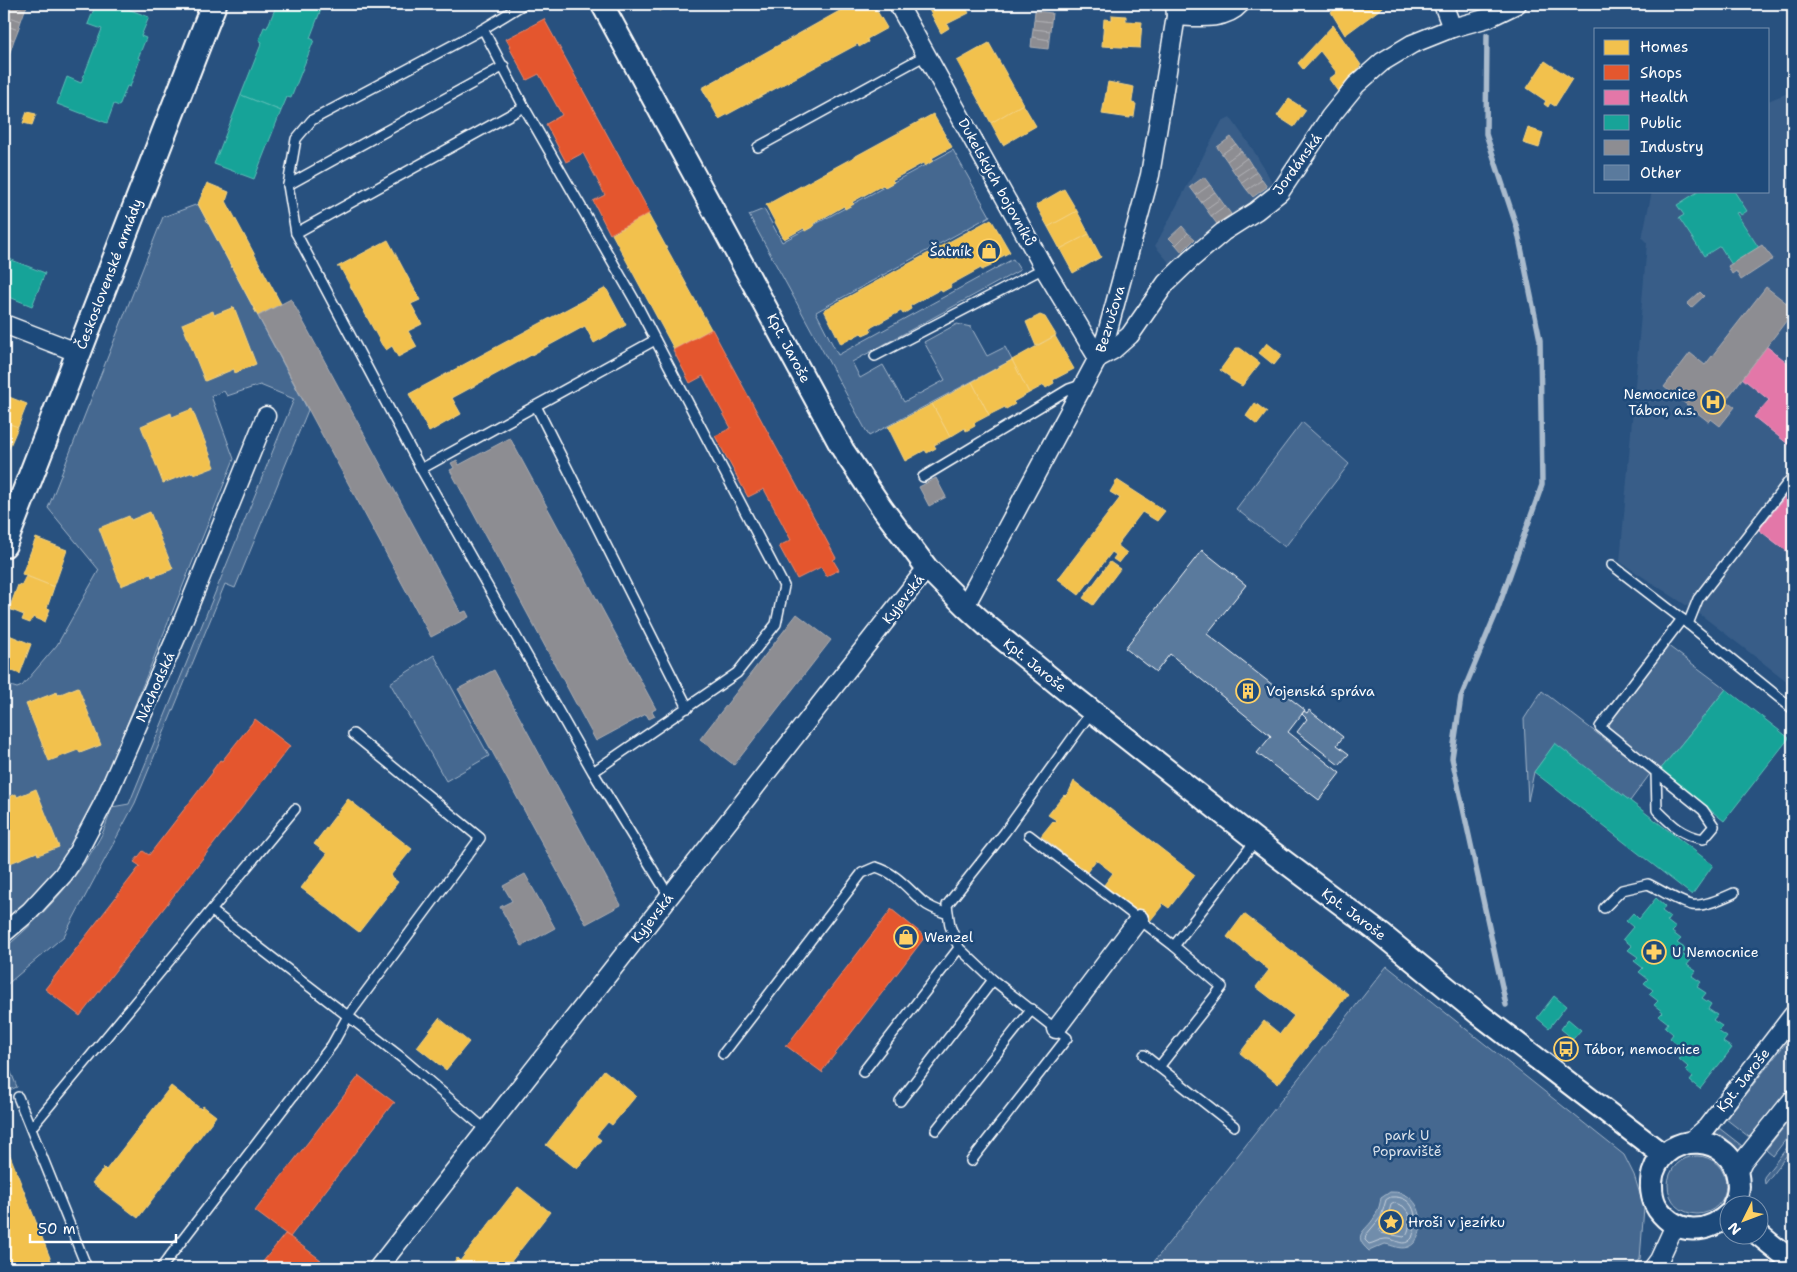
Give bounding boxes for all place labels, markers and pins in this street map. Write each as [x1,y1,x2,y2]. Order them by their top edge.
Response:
shop icon: Šatník [976,238,1002,264]
place label: Šatník [930,242,972,260]
place label: Nemocnice Tábor, a.s. [1624,385,1696,419]
hospital icon: Nemocnice Tábor, a.s. [1700,389,1726,415]
building icon: Vojenská správa [1235,678,1261,704]
place label: Vojenská správa [1266,682,1375,700]
shop icon: Wenzel [893,924,919,950]
place label: Wenzel [924,928,974,946]
pharmacy icon: U Nemocnice [1641,939,1667,965]
place label: U Nemocnice [1672,943,1759,961]
bus stop icon: Tábor, nemocnice [1553,1036,1579,1062]
place label: Tábor, nemocnice [1584,1040,1700,1058]
place icon: Hroši v jezírku [1378,1209,1404,1235]
place label: Hroši v jezírku [1408,1213,1505,1231]

